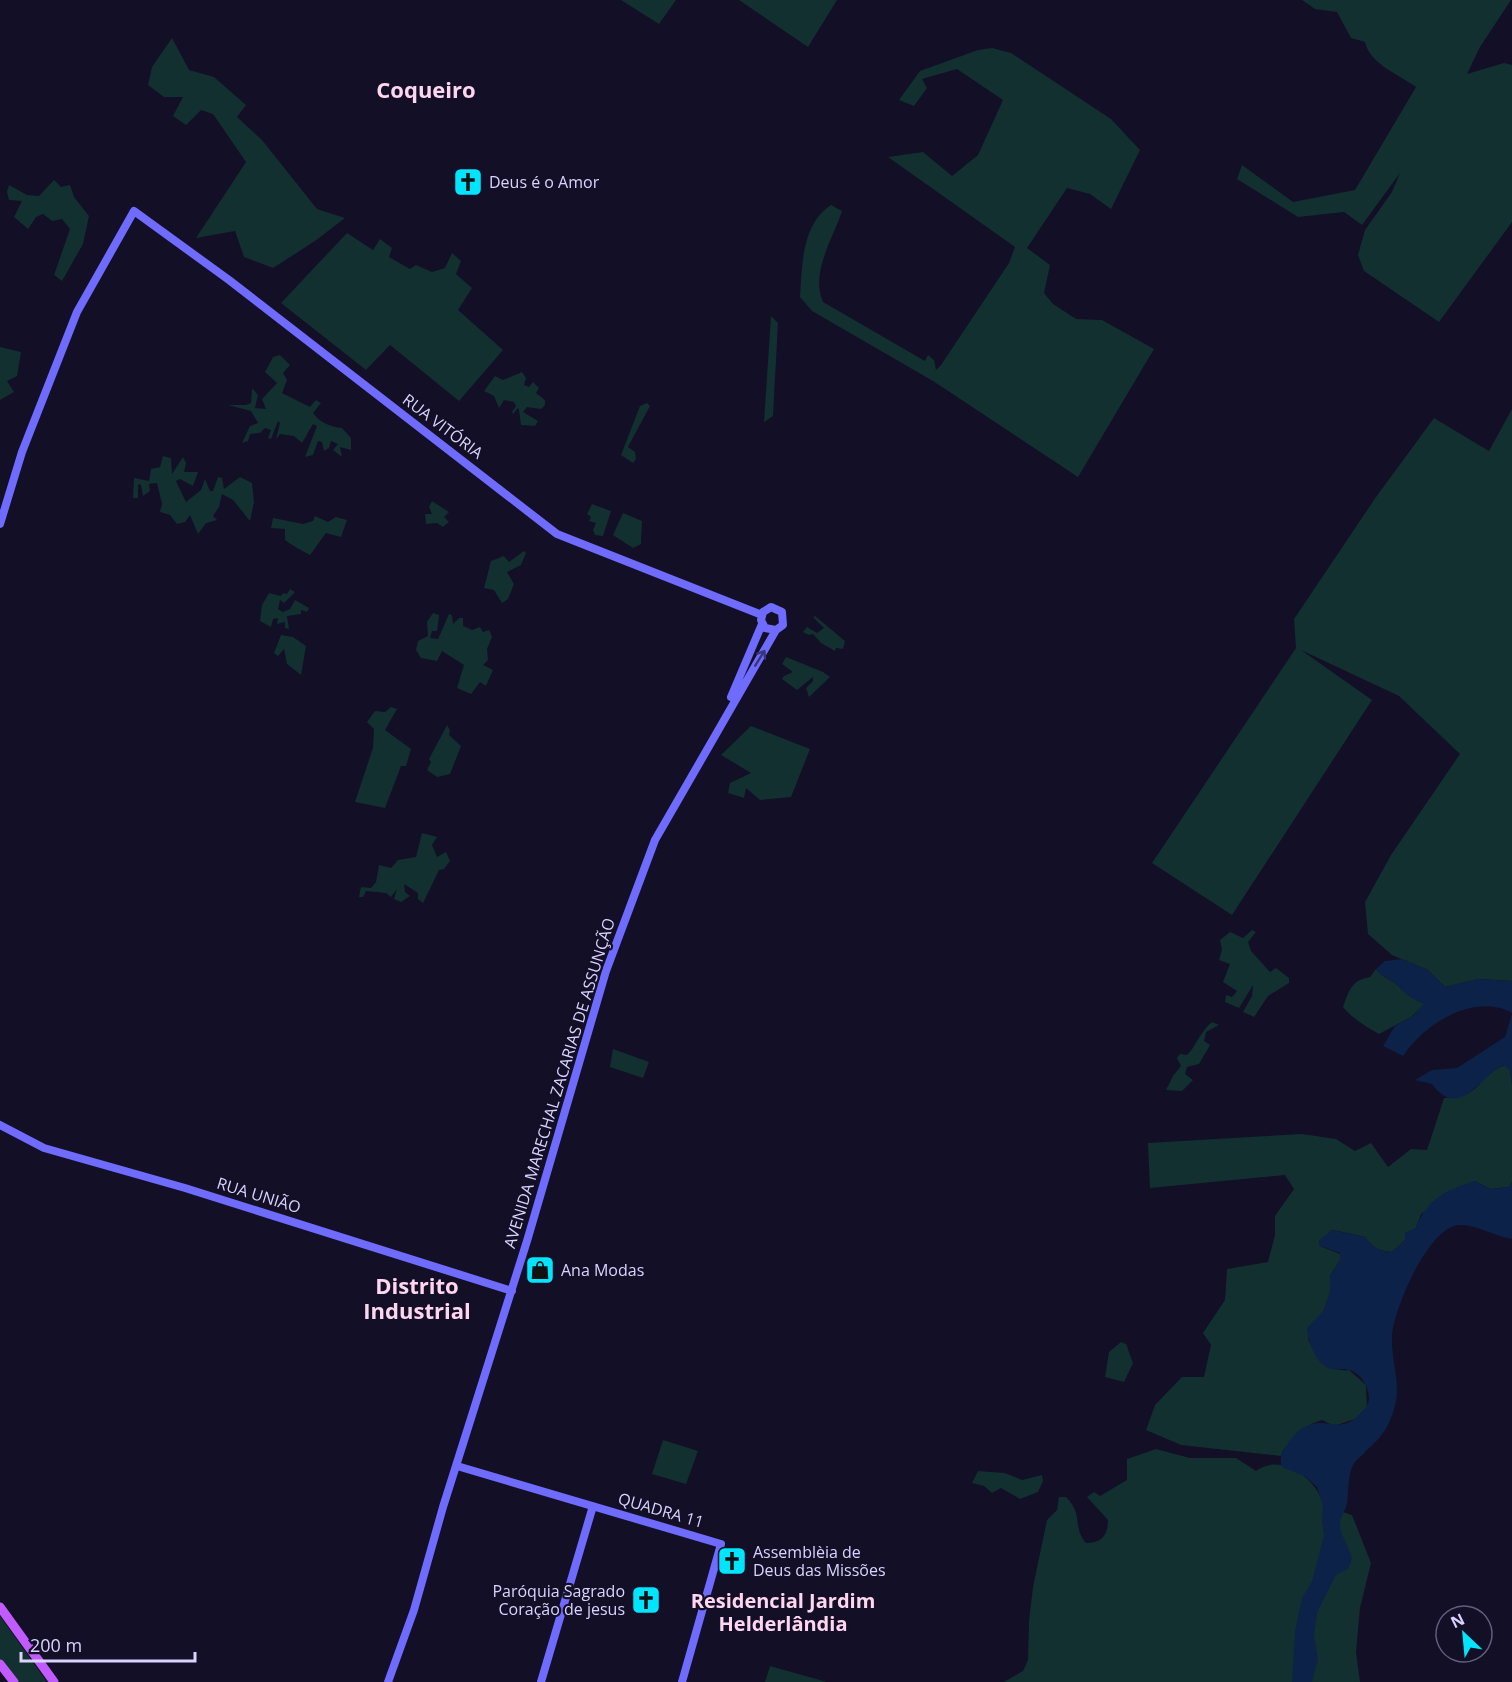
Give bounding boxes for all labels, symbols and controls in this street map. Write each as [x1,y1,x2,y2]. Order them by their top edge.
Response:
district label: Coqueiro [376,74,476,104]
church icon: Deus é o Amor [452,166,484,198]
place label: Deus é o Amor [489,171,600,193]
street label: RUA VITÓRIA [398,388,488,464]
one-way arrow [753,650,766,667]
street label: AVENIDA MARECHAL ZACARIAS DE ASSUNÇÃO [498,915,620,1251]
street label: RUA UNIÃO [214,1172,304,1218]
shop icon: Ana Modas [524,1254,556,1286]
place label: Ana Modas [561,1259,644,1281]
district label: Distrito Industrial [363,1270,471,1325]
street label: QUADRA 11 [616,1487,706,1533]
place label: Assemblèia de Deus das Missões [753,1541,886,1581]
church icon: Assemblèia de Deus das Missões [716,1545,748,1577]
place label: Paróquia Sagrado Coração de jesus [492,1580,625,1620]
church icon: Paróquia Sagrado Coração de jesus [630,1584,662,1616]
district label: Residencial Jardim Helderlândia [691,1587,875,1637]
north arrow [1434,1604,1494,1664]
text: N [1447,1608,1468,1633]
scale bar [21,1625,195,1663]
text: 200 m [30,1633,82,1657]

